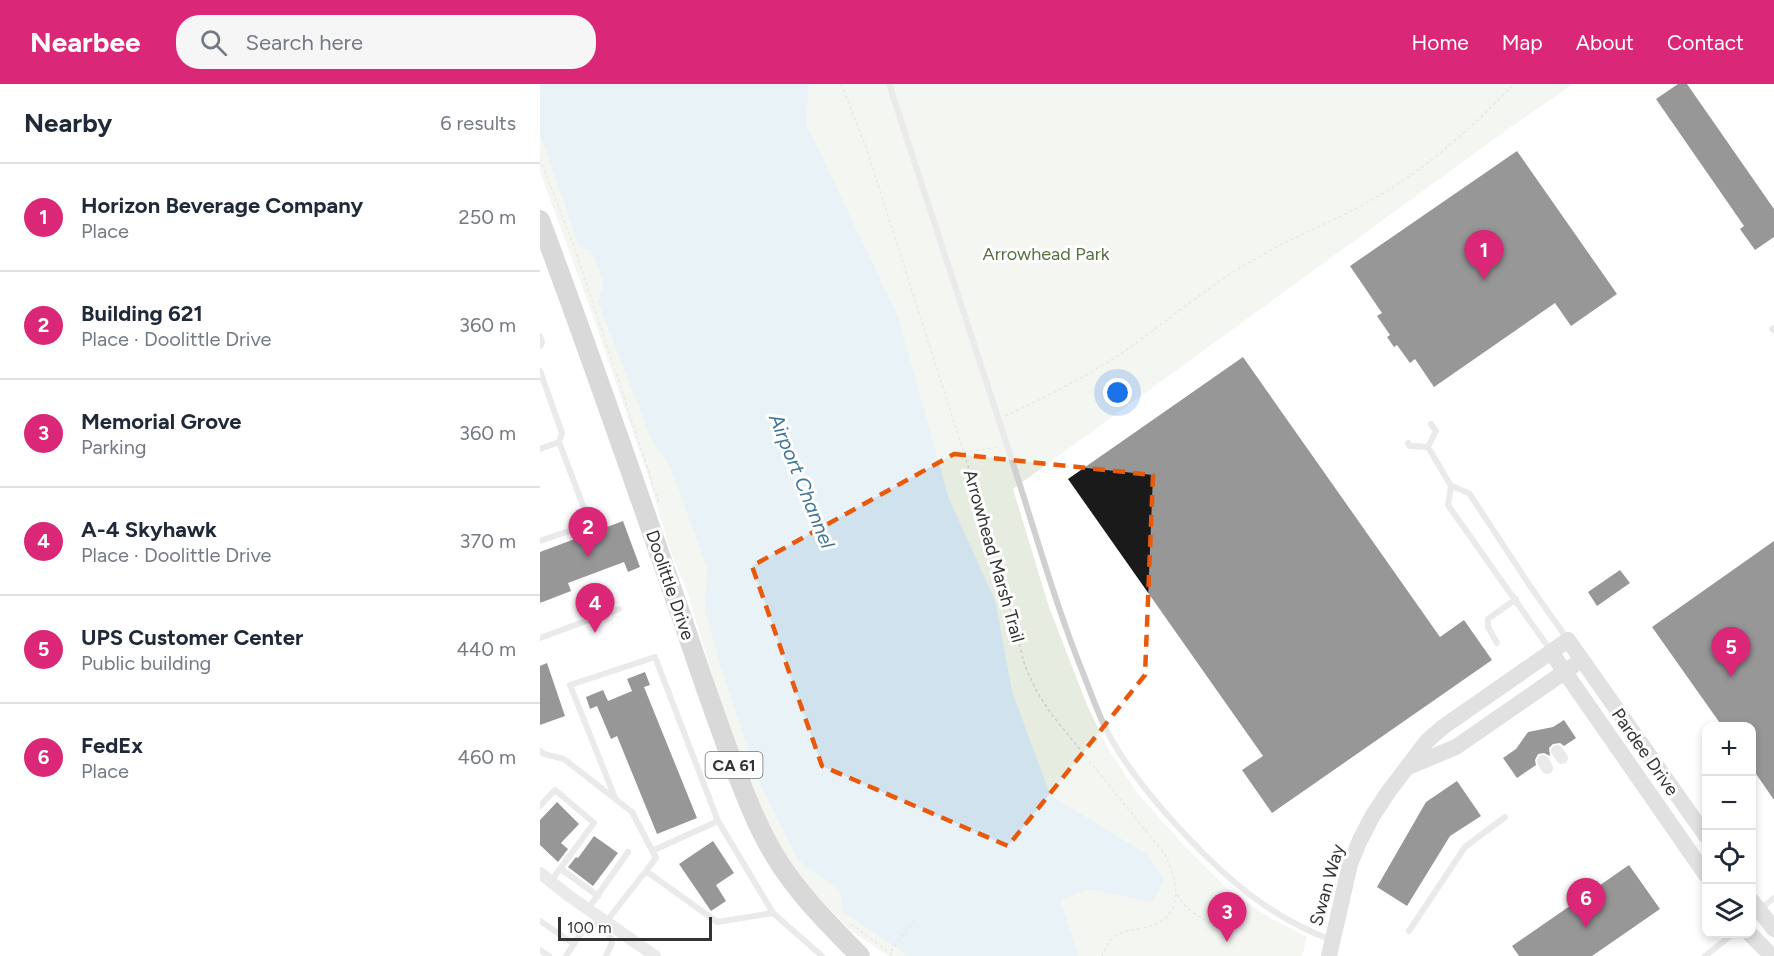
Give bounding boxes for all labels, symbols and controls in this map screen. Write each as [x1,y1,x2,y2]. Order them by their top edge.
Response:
search box [176,15,596,69]
text: Nearbee [30,25,140,59]
icon: search [197,26,230,59]
text: Search here [245,29,363,56]
text: Home [1412,30,1469,55]
text: Map [1502,30,1543,55]
text: About [1576,30,1634,55]
text: Contact [1667,30,1744,55]
text: Nearby [24,107,112,139]
text: 6 results [440,111,516,135]
text: Horizon Beverage Company [81,192,363,219]
text: 1 [39,205,48,229]
text: 250 m [459,205,516,229]
text: Place [81,219,129,243]
pin: 1 [1464,230,1504,280]
park label: Arrowhead Park [983,243,1110,265]
text: Building 621 [81,300,203,327]
text: 2 [38,313,49,337]
text: 360 m [459,313,516,337]
text: Place · Doolittle Drive [81,327,272,351]
your location [1103,378,1132,407]
text: Memorial Grove [81,408,242,435]
water label: Airport Channel [764,409,840,552]
text: 3 [38,421,49,445]
text: 360 m [459,421,516,445]
text: Parking [81,435,147,459]
street label: Arrowhead Marsh Trail [959,467,1029,645]
pin: 2 [568,508,608,557]
text: A-4 Skyhawk [81,516,217,543]
street label: Doolittle Drive [641,527,699,643]
text: 4 [37,529,50,553]
text: 370 m [460,529,516,553]
text: Place · Doolittle Drive [81,543,272,567]
pin: 4 [576,584,614,633]
text: UPS Customer Center [81,624,303,651]
pin: 5 [1712,628,1750,677]
text: 5 [38,637,49,661]
text: 440 m [456,637,516,661]
text: Public building [81,651,211,675]
street label: Pardee Drive [1607,704,1683,800]
map controls [1702,722,1756,938]
button: + [1702,722,1756,776]
text: FedEx [81,732,143,759]
text: 6 [38,745,49,769]
text: 460 m [457,745,516,769]
road number: CA 61 [706,752,762,778]
text: Place [81,759,129,783]
button: − [1702,776,1756,830]
button: locate [1702,830,1756,884]
street label: Swan Way [1305,841,1349,928]
pin: 6 [1566,878,1606,928]
button: layers [1702,884,1756,938]
pin: 3 [1208,892,1246,942]
scale bar [558,914,712,942]
text: 100 m [567,918,612,937]

